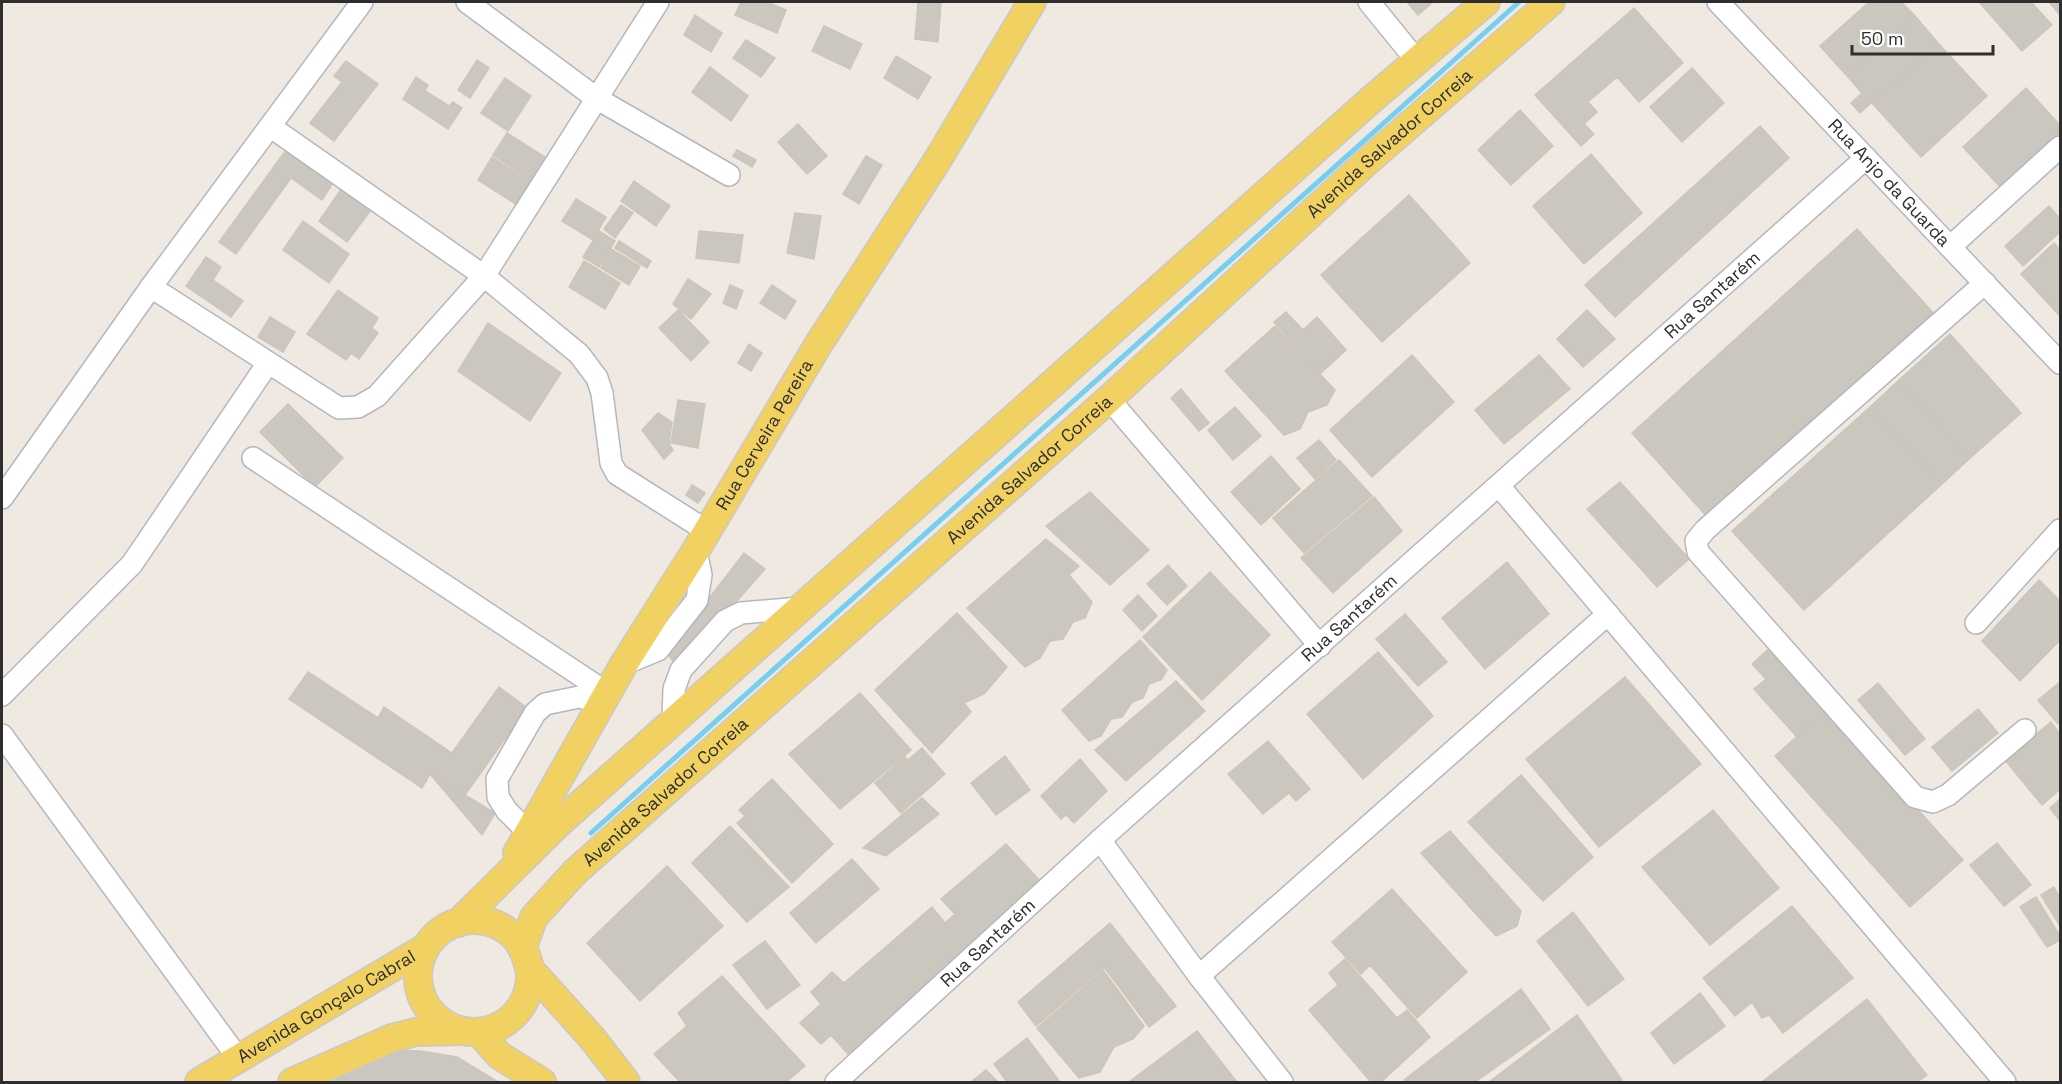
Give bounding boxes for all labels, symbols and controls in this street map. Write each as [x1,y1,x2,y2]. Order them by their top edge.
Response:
scale bar [1852,18,1993,56]
text: 50 m [1861,27,1903,50]
street label: Avenida Salvador Correia [1302,63,1477,223]
street label: Rua Anjo da Guarda [1823,114,1956,251]
street label: Rua Santarém [1659,246,1765,343]
street label: Rua Cerveira Pereira [710,355,818,514]
street label: Avenida Salvador Correia [941,390,1117,549]
street label: Rua Santarém [1296,569,1402,666]
street label: Avenida Salvador Correia [577,712,753,871]
street label: Rua Santarém [935,893,1040,992]
street label: Avenida Gonçalo Cabral [233,944,419,1068]

